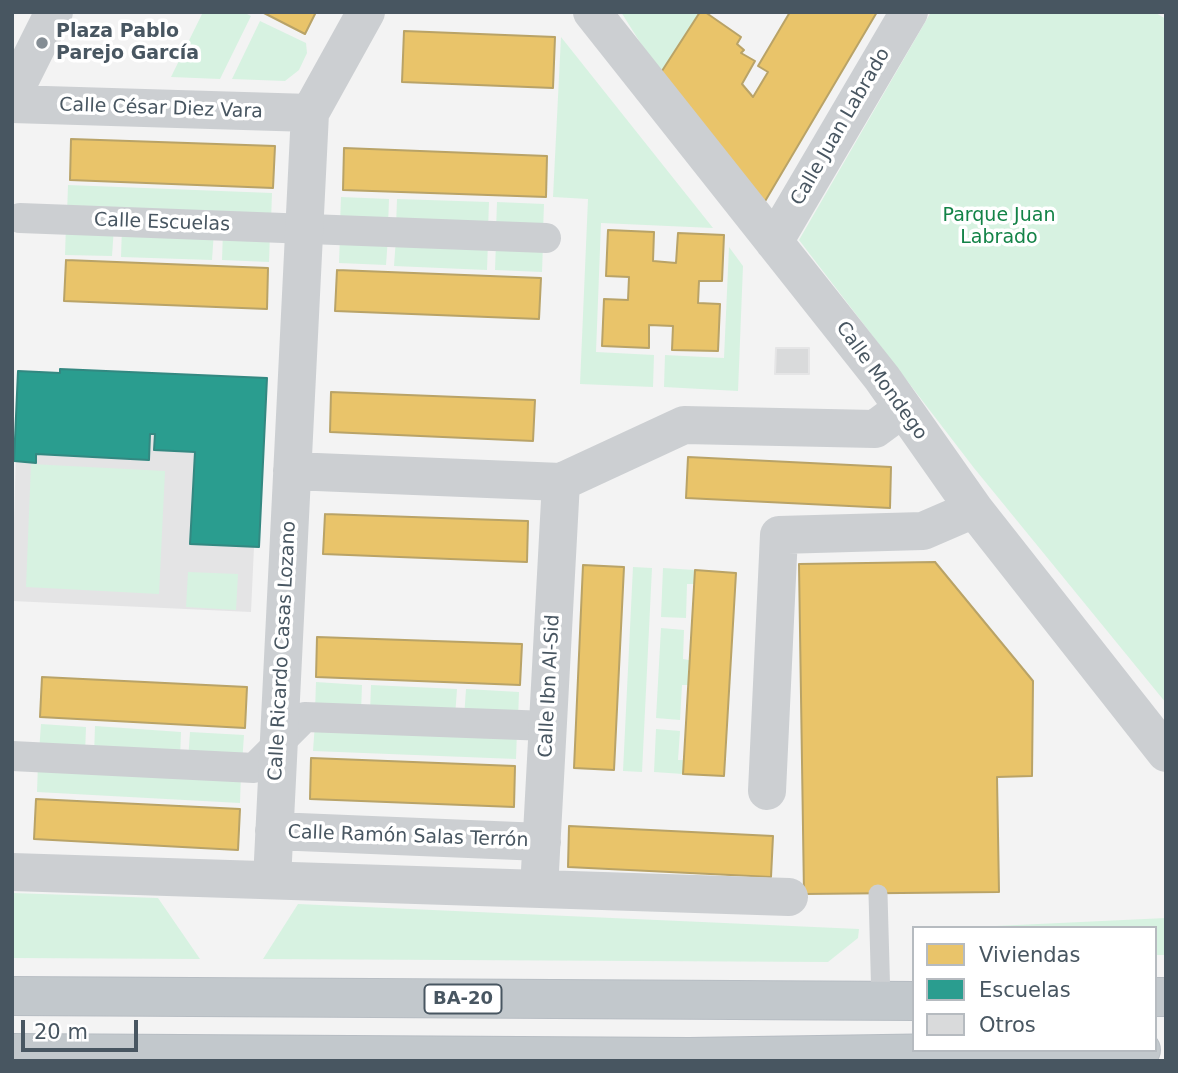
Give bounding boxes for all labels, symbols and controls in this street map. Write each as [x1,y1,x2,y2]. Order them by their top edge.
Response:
place label: Plaza Pablo Parejo García [56,21,199,65]
marker: Plaza Pablo Parejo García [34,35,50,51]
street label: Calle Juan Labrado [787,44,895,210]
street label: Calle César Diez Vara [59,94,263,124]
park label: Parque Juan Labrado [943,205,1055,249]
street label: Calle Escuelas [94,209,230,237]
street label: Calle Mondego [830,317,932,445]
street label: Calle Ricardo Casas Lozano [265,520,301,782]
street label: Calle Ibn Al-Sid [535,614,565,758]
street label: Calle Ramón Salas Terrón [287,821,529,853]
legend [912,926,1157,1052]
text: Viviendas [979,943,1080,967]
text: Escuelas [979,978,1071,1002]
road number: BA-20 [424,984,502,1014]
scale bar [24,1006,142,1050]
text: Otros [979,1013,1036,1037]
text: 20 m [34,1020,88,1044]

